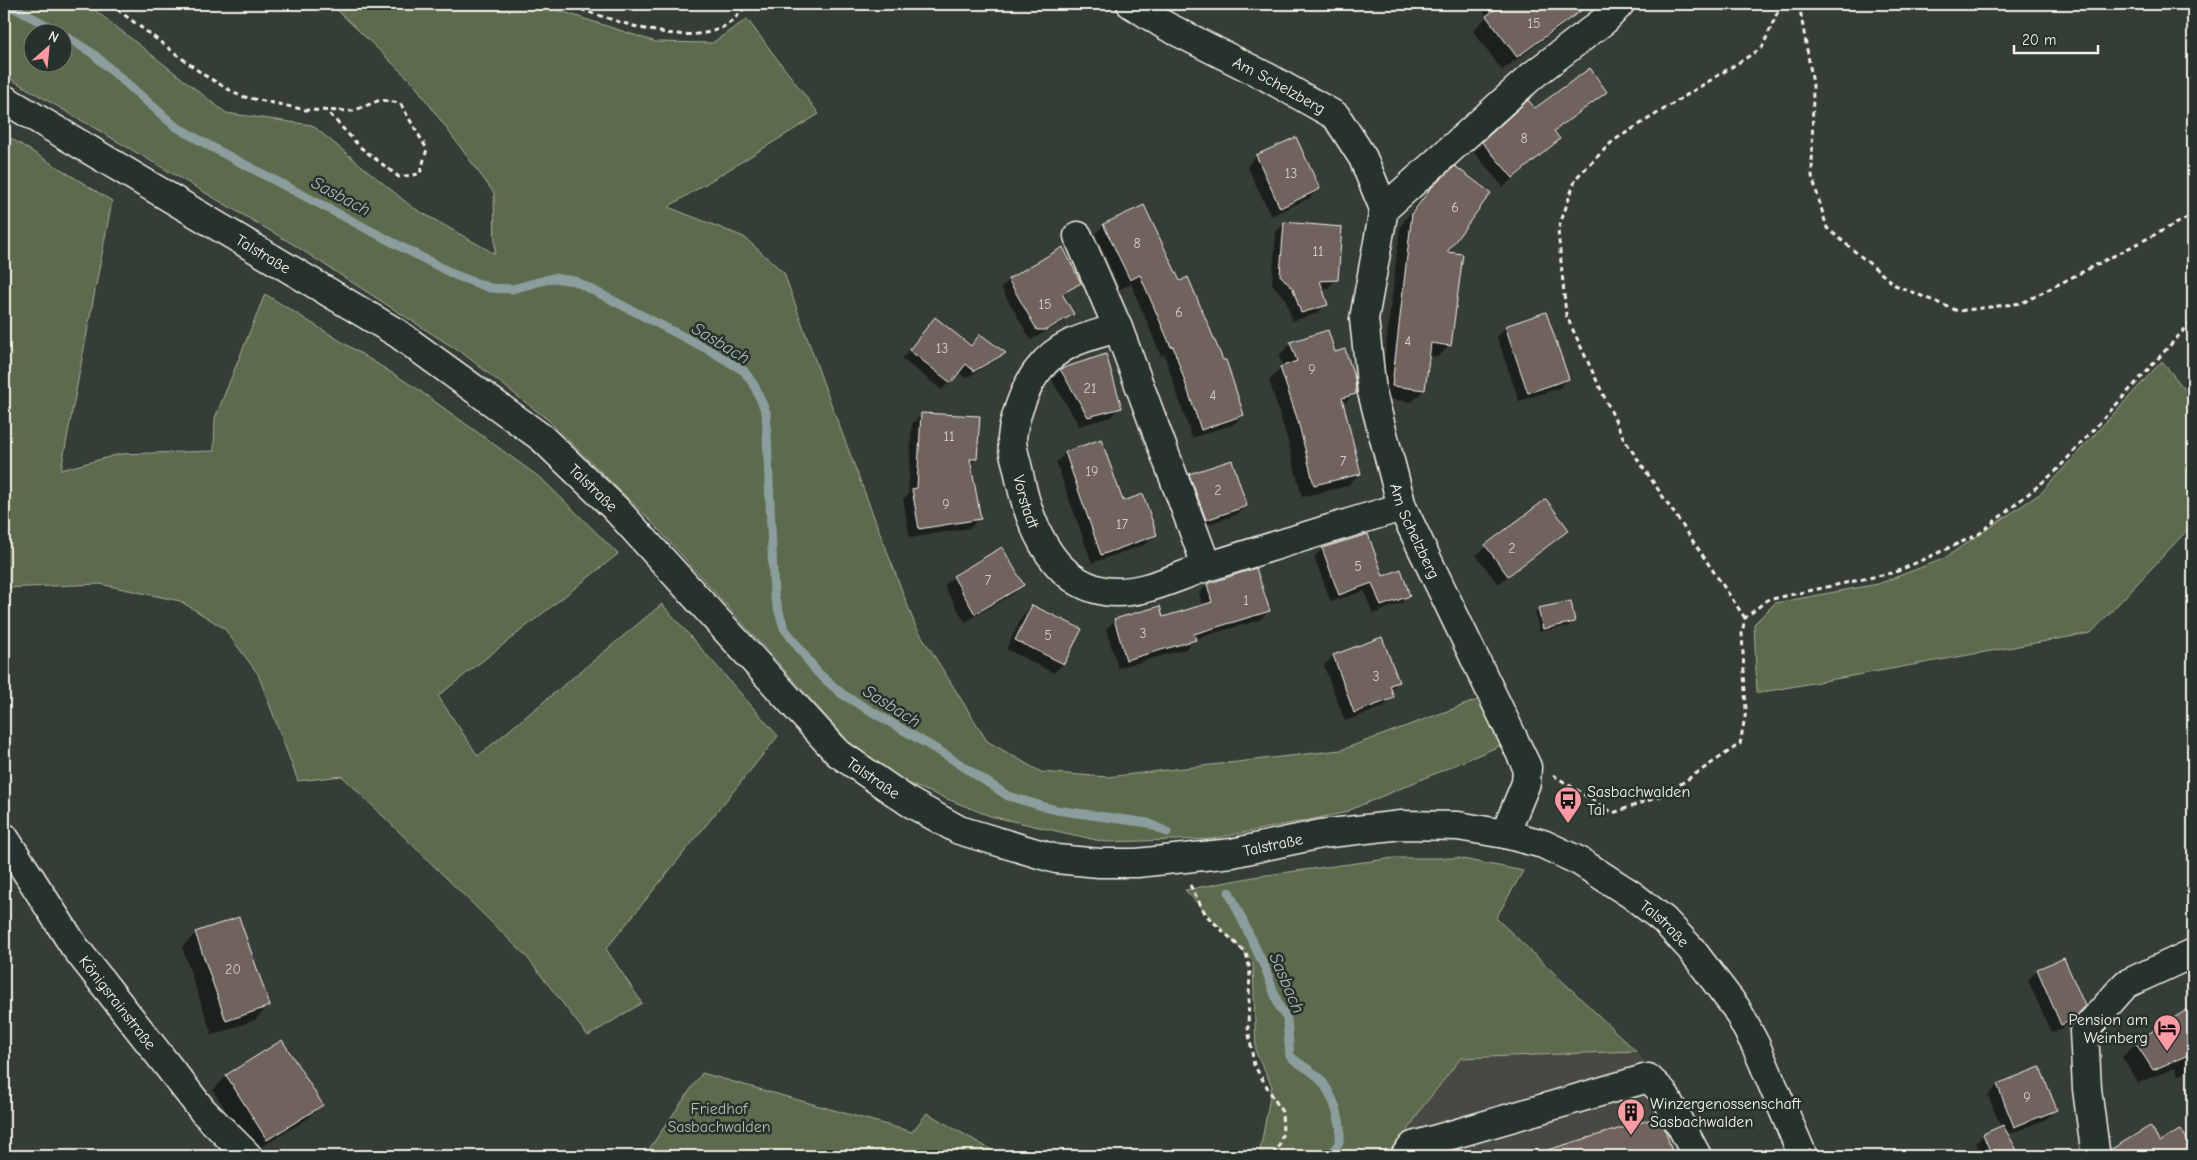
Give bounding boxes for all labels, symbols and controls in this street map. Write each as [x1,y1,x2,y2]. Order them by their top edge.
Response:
house number: 15 [1527,15,1541,32]
north arrow [22,22,72,72]
scale bar [2014,22,2098,54]
text: N [46,27,62,47]
text: 20 m [2022,31,2056,49]
street label: Am Schelzberg [1230,53,1328,118]
house number: 8 [1520,130,1528,147]
house number: 13 [1285,165,1297,182]
water label: Sasbach [308,172,374,221]
house number: 6 [1451,199,1459,216]
street label: Talstraße [232,231,294,278]
house number: 8 [1133,235,1141,252]
house number: 11 [1312,243,1324,260]
house number: 15 [1038,296,1052,313]
house number: 6 [1175,304,1183,321]
water label: Sasbach [688,318,754,369]
house number: 4 [1405,333,1412,350]
house number: 13 [936,340,948,357]
house number: 9 [1308,361,1316,378]
house number: 21 [1084,380,1096,397]
house number: 4 [1210,387,1217,404]
house number: 11 [943,428,955,445]
house number: 7 [1340,453,1347,470]
street label: Talstraße [565,461,621,516]
house number: 19 [1086,463,1098,480]
street label: Vorstadt [1009,473,1043,532]
house number: 2 [1214,482,1222,499]
street label: Am Schelzberg [1386,482,1443,582]
house number: 9 [942,496,950,513]
house number: 17 [1116,516,1128,533]
house number: 2 [1508,540,1516,557]
house number: 5 [1354,558,1362,575]
house number: 7 [985,572,992,589]
house number: 1 [1243,592,1249,609]
house number: 3 [1139,625,1147,642]
house number: 5 [1044,627,1052,644]
house number: 3 [1372,668,1380,685]
water label: Sasbach [859,681,924,732]
street label: Talstraße [843,754,903,803]
place label: Sasbachwalden Tal [1587,783,1690,819]
bus stop icon: Sasbachwalden Tal [1553,785,1583,824]
street label: Talstraße [1241,830,1304,860]
street label: Talstraße [1636,897,1692,951]
water label: Sasbach [1264,950,1309,1017]
street label: Königsrainstraße [75,952,159,1053]
house number: 20 [225,961,241,978]
place label: Pension am Weinberg [2068,1011,2148,1047]
hotel icon: Pension am Weinberg [2152,1013,2182,1052]
house number: 9 [2023,1089,2031,1106]
place label: Winzergenossenschaft Sasbachwalden [1650,1095,1801,1131]
building icon: Winzergenossenschaft Sasbachwalden [1616,1097,1646,1136]
park label: Friedhof Sasbachwalden [667,1100,771,1136]

